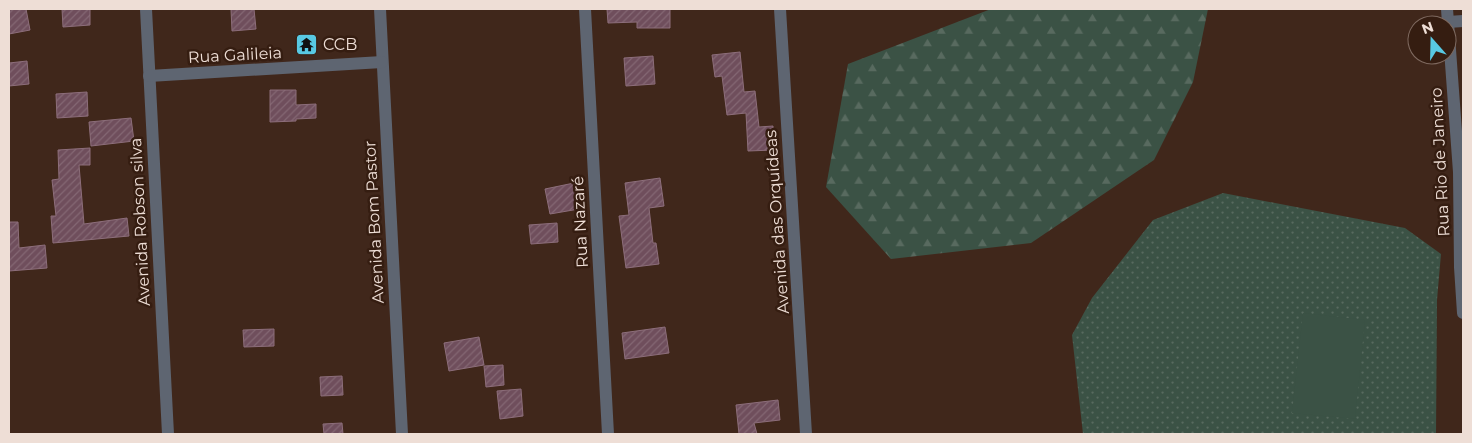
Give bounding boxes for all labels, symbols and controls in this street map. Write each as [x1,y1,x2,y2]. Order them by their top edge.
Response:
north arrow [1407,15,1457,65]
text: N [1419,17,1436,38]
temple icon: CCB [295,32,319,56]
place label: CCB [323,35,357,54]
street label: Rua Galileia [188,43,282,67]
street label: Rua Rio de Janeiro [1427,87,1453,237]
street label: Avenida das Orquídeas [761,129,793,314]
street label: Avenida Robson silva [126,137,154,307]
street label: Avenida Bom Pastor [360,140,388,304]
street label: Rua Nazaré [568,176,592,268]

